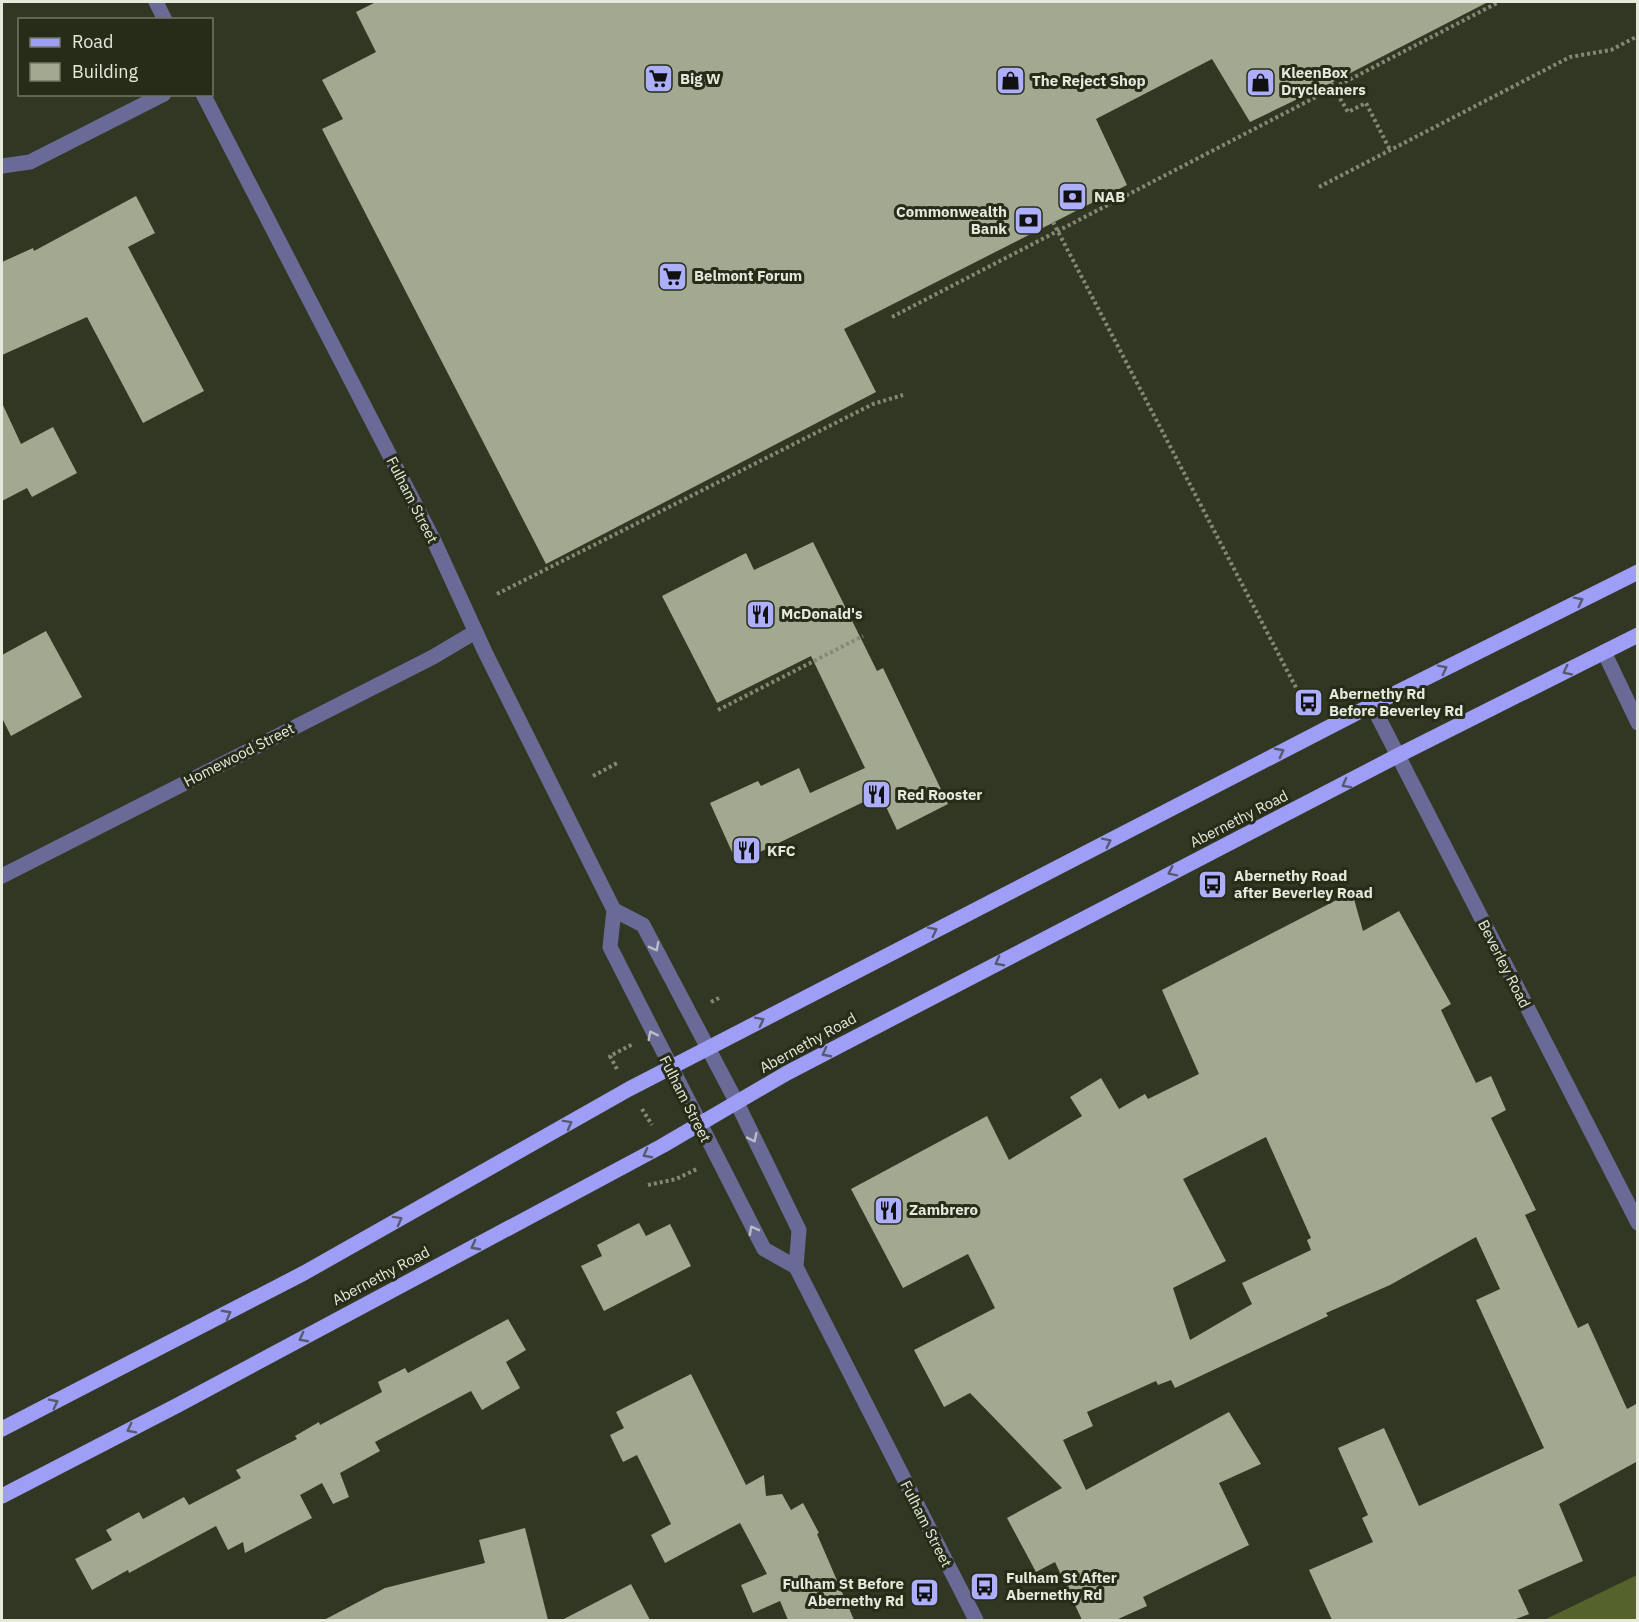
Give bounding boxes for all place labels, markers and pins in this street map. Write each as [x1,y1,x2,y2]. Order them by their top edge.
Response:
supermarket icon: Big W [643,63,675,95]
place label: KleenBox Drycleaners [1281,63,1366,99]
shop icon: The Reject Shop [995,65,1027,97]
shop icon: KleenBox Drycleaners [1244,66,1276,98]
place label: Big W [680,69,721,88]
place label: The Reject Shop [1032,71,1146,90]
bank icon: NAB [1057,181,1089,213]
place label: NAB [1094,187,1125,206]
place label: Commonwealth Bank [896,202,1007,238]
bank icon: Commonwealth Bank [1012,205,1044,237]
supermarket icon: Belmont Forum [657,260,689,292]
place label: Belmont Forum [694,266,802,285]
restaurant icon: McDonald's [744,598,776,630]
place label: McDonald's [781,604,863,623]
place label: Abernethy Rd Before Beverley Rd [1329,684,1463,720]
bus stop icon: Abernethy Rd Before Beverley Rd [1292,687,1324,719]
restaurant icon: Red Rooster [860,779,892,811]
place label: Red Rooster [897,785,982,804]
restaurant icon: KFC [730,835,762,867]
place label: KFC [767,841,796,860]
place label: Abernethy Road after Beverley Road [1234,866,1373,902]
bus stop icon: Abernethy Road after Beverley Road [1197,869,1229,901]
restaurant icon: Zambrero [872,1194,904,1226]
place label: Zambrero [909,1200,978,1219]
place label: Fulham St After Abernethy Rd [1006,1568,1117,1604]
bus stop icon: Fulham St After Abernethy Rd [969,1571,1001,1603]
place label: Fulham St Before Abernethy Rd [782,1574,904,1610]
bus stop icon: Fulham St Before Abernethy Rd [909,1577,941,1609]

